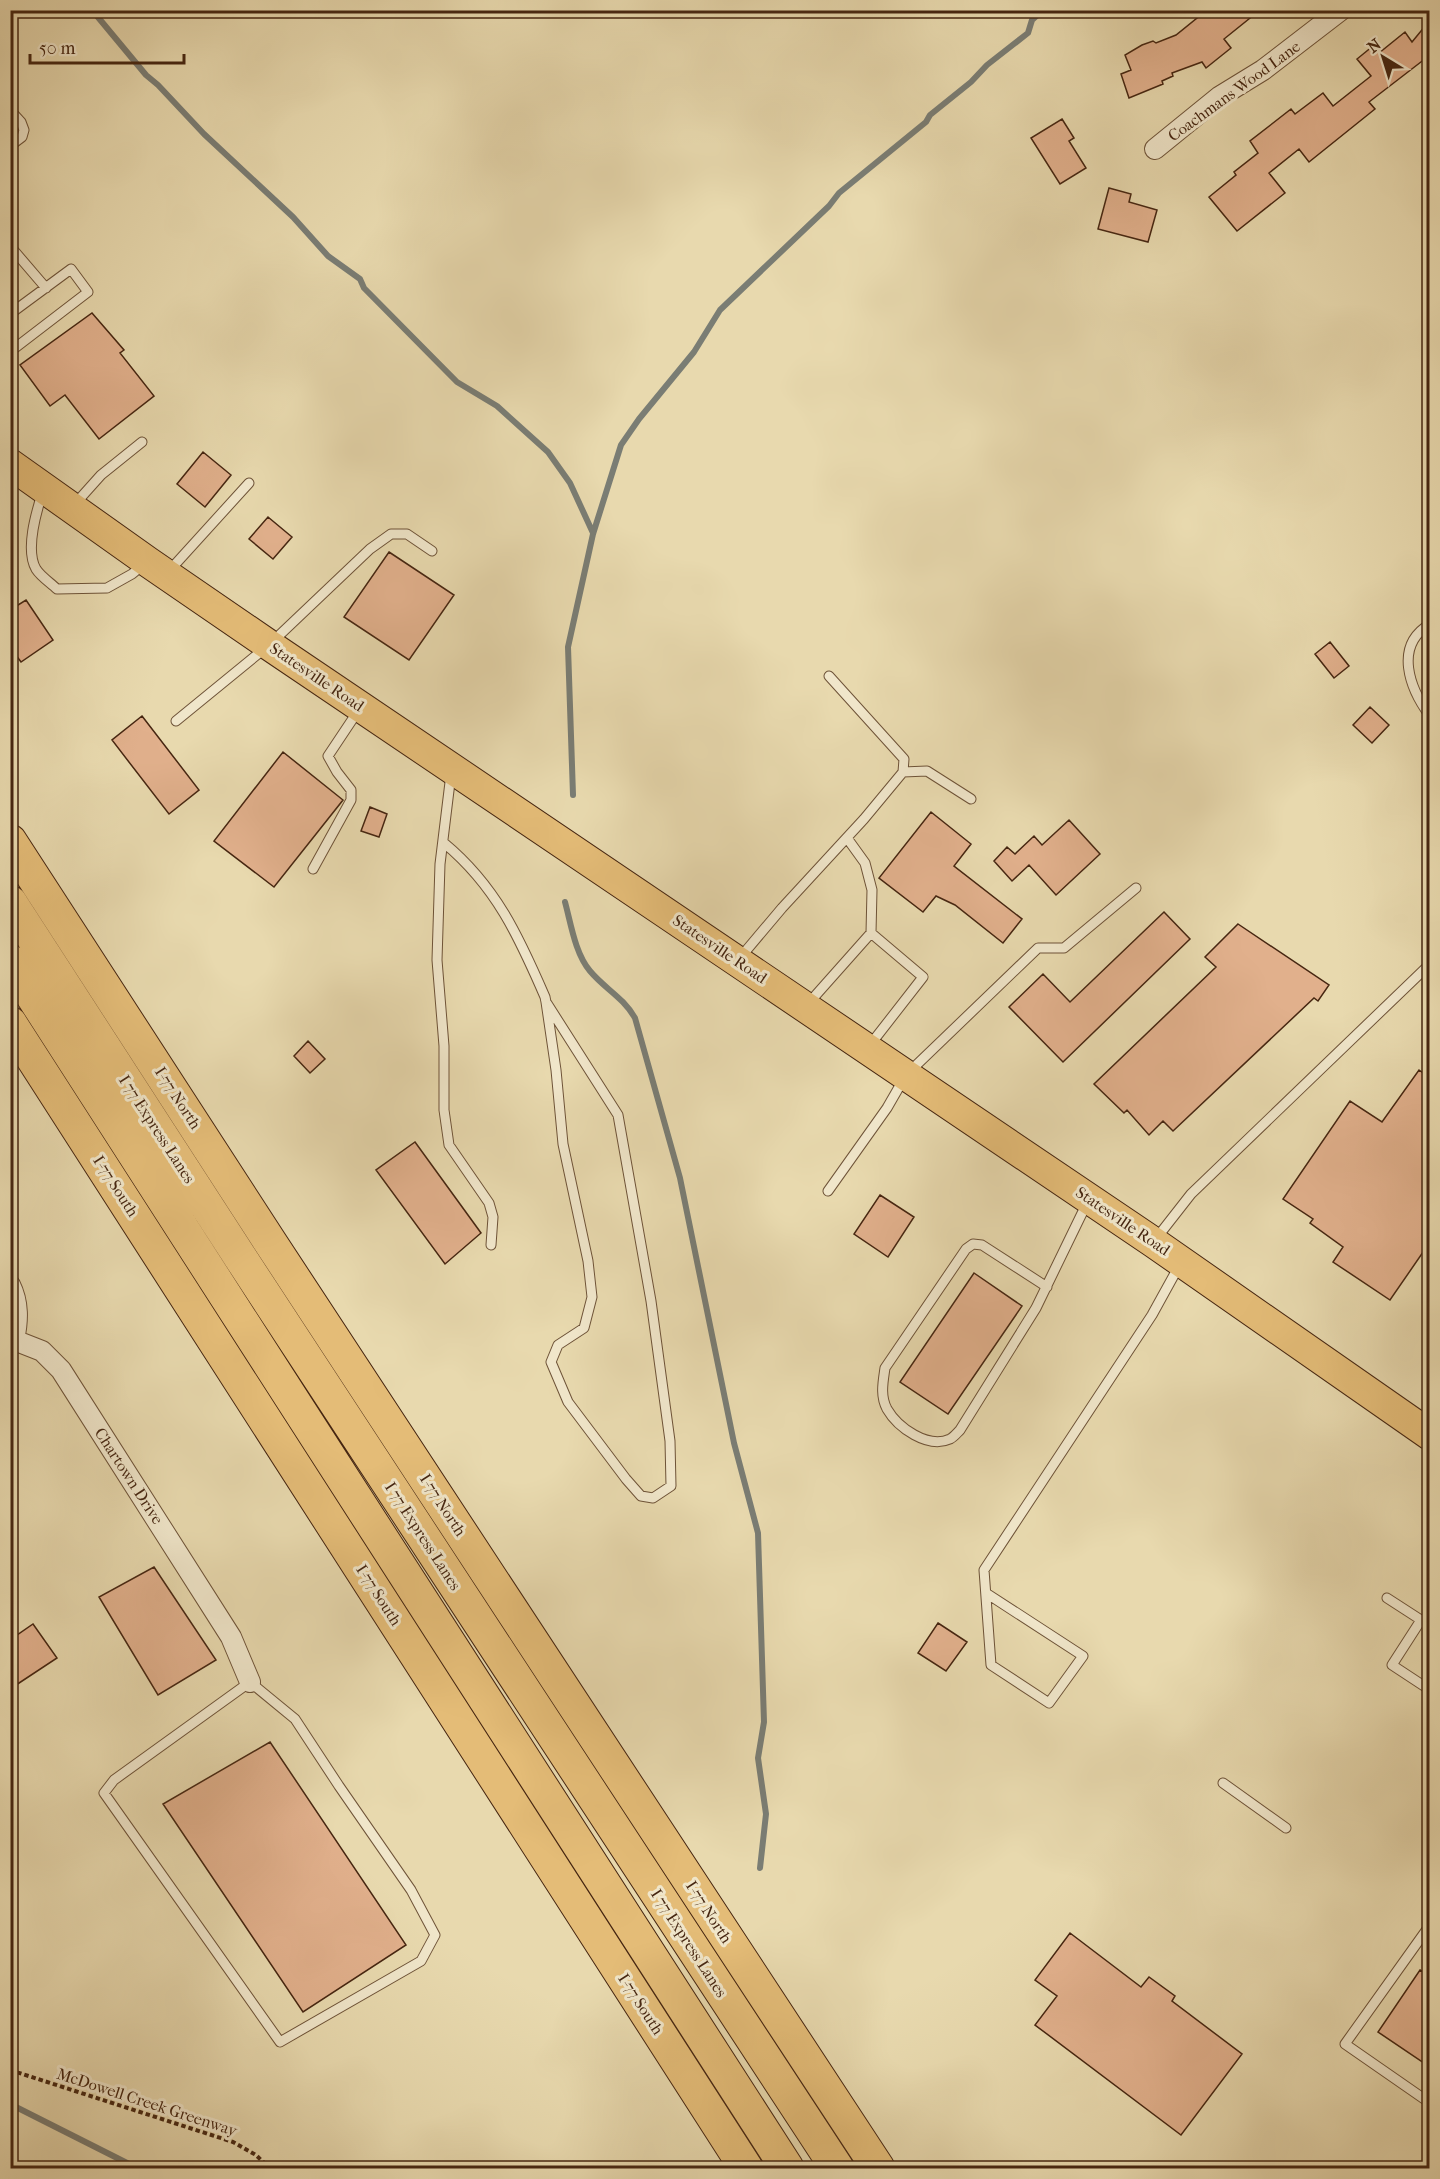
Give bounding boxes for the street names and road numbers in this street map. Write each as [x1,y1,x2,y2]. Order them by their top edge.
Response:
street label: Coachmans Wood Lane [1164,37,1304,145]
street label: Statesville Road [266,639,368,716]
street label: Statesville Road [669,911,771,988]
street label: I-77 North [151,1063,205,1133]
street label: I 77 Express Lanes [115,1071,199,1187]
street label: I-77 South [89,1152,143,1220]
street label: Statesville Road [1072,1183,1174,1260]
street label: Chartown Drive [91,1424,167,1528]
street label: I-77 North [416,1470,470,1540]
street label: I 77 Express Lanes [381,1478,465,1594]
street label: I-77 South [352,1561,406,1629]
street label: I-77 North [682,1877,736,1947]
street label: I 77 Express Lanes [647,1885,731,2001]
street label: I-77 South [614,1970,668,2038]
street label: McDowell Creek Greenway [55,2064,240,2140]

